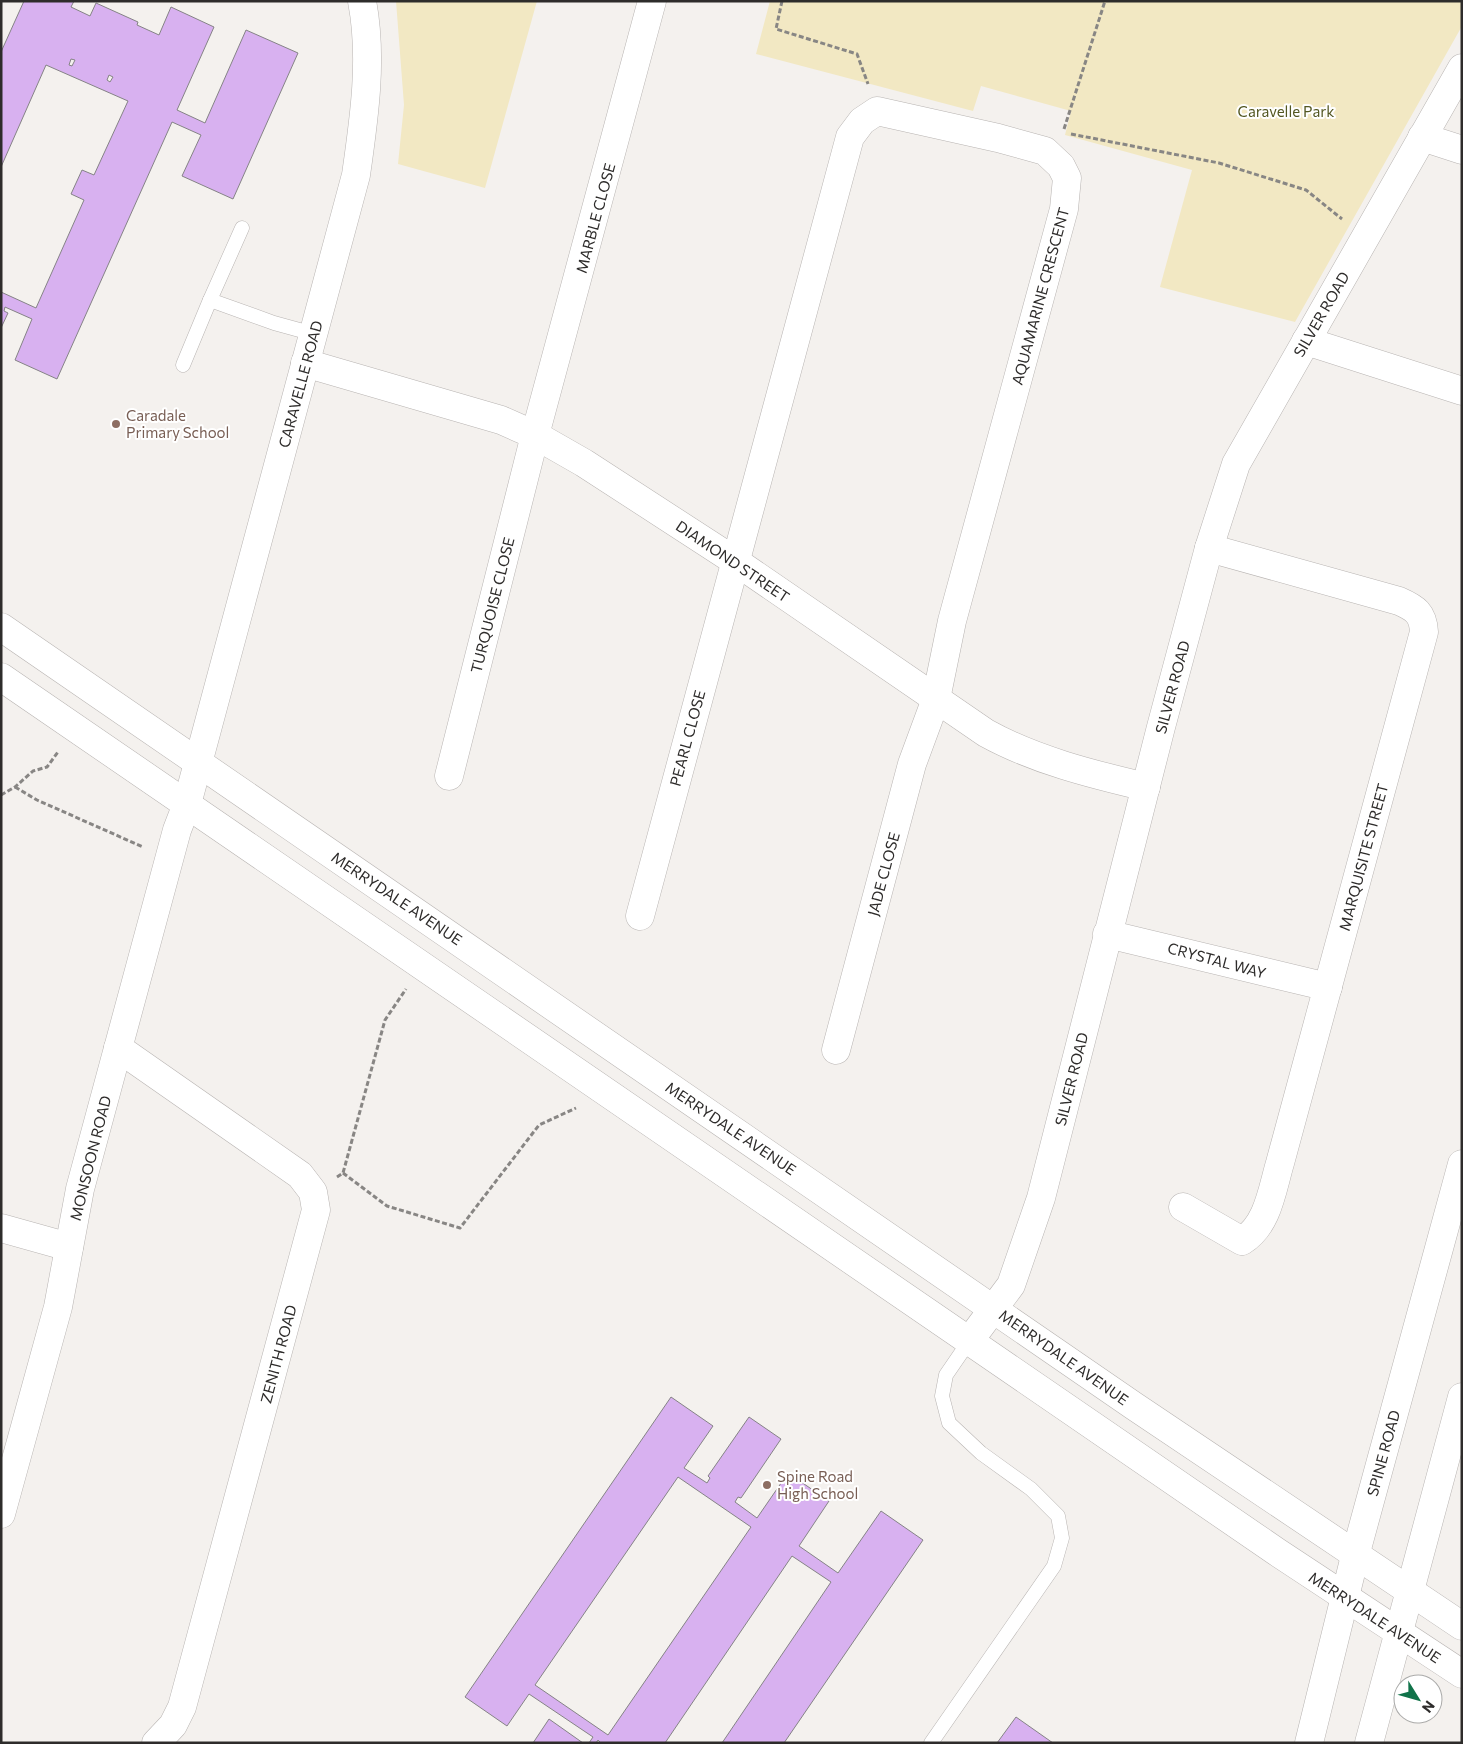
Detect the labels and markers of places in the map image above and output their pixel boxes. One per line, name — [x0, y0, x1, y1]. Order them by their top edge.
place label: Caradale Primary School — [126, 406, 229, 441]
marker: Caradale Primary School — [110, 418, 122, 430]
place label: Spine Road High School — [777, 1467, 858, 1502]
marker: Spine Road High School — [761, 1479, 773, 1491]

